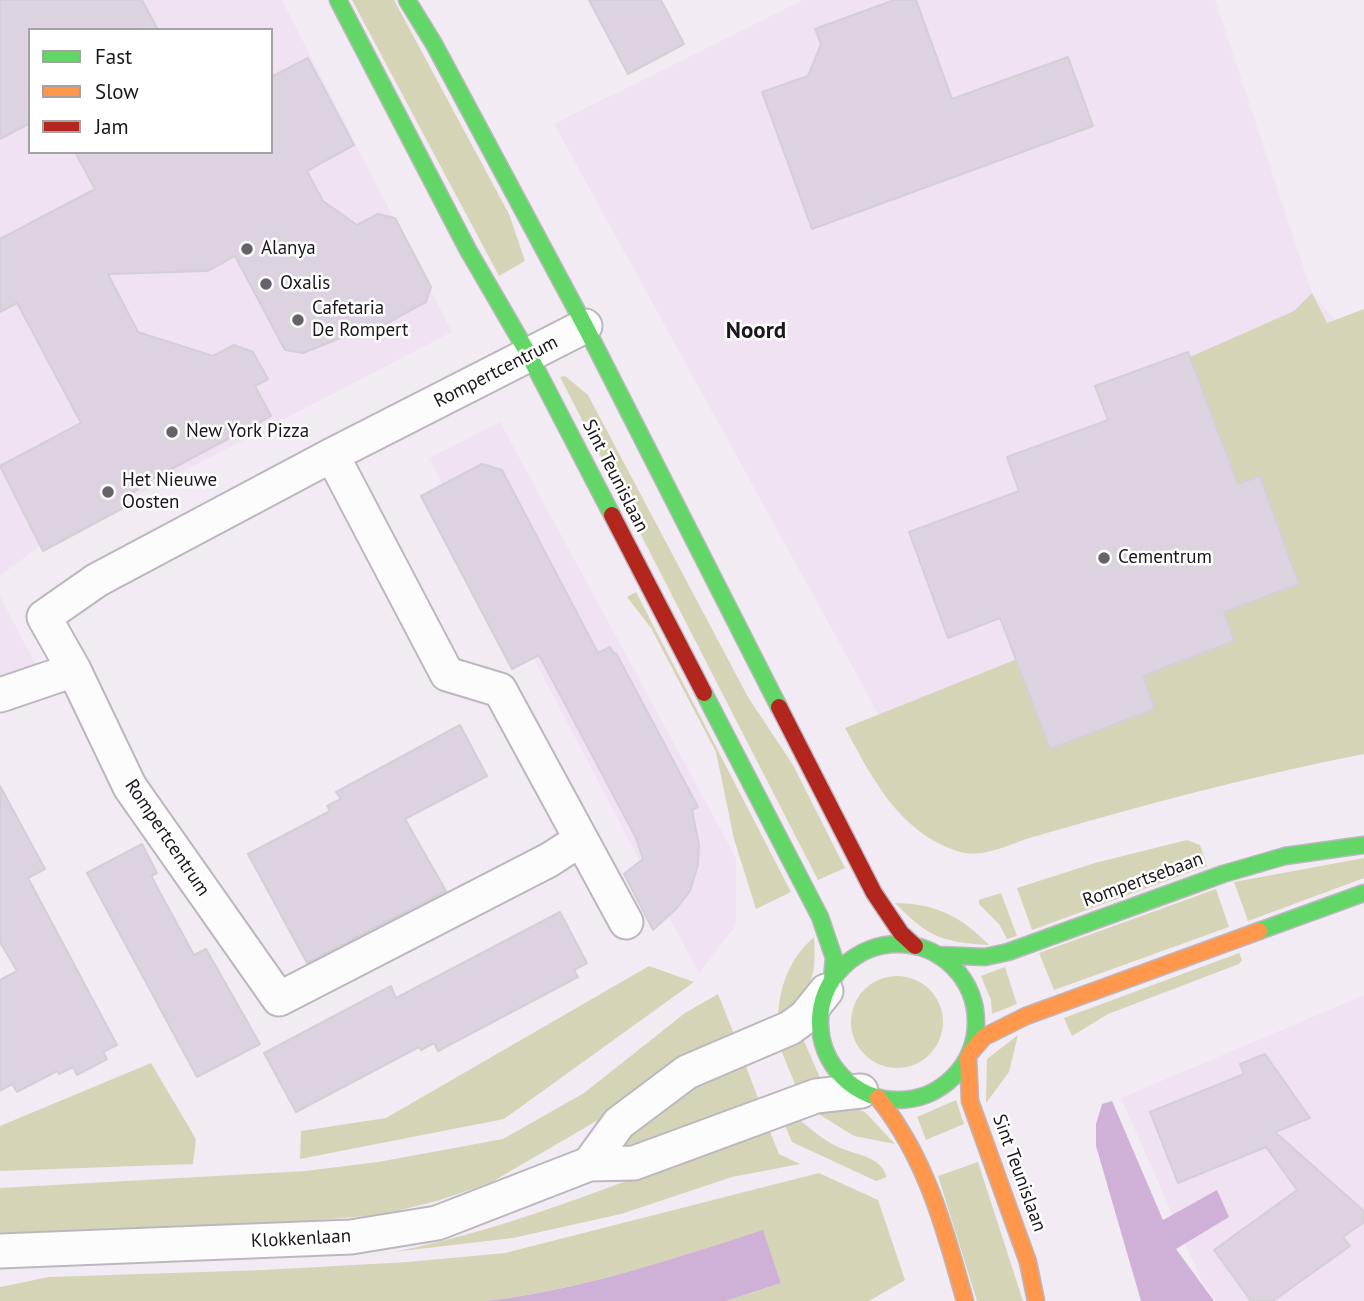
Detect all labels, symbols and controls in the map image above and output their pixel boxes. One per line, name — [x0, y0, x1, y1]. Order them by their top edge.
legend — [28, 28, 273, 154]
text: Fast — [95, 43, 132, 70]
text: Slow — [95, 78, 139, 105]
text: Jam — [95, 113, 129, 140]
place label: Alanya — [261, 238, 316, 260]
marker: Alanya — [239, 241, 255, 257]
place label: Oxalis — [280, 273, 330, 295]
marker: Oxalis — [258, 276, 274, 292]
place label: Cafetaria De Rompert — [312, 298, 409, 342]
marker: Cafetaria De Rompert — [290, 312, 306, 328]
district label: Noord — [726, 317, 786, 345]
street label: Rompertcentrum — [430, 331, 562, 413]
street label: Sint Teunislaan — [577, 416, 653, 536]
place label: New York Pizza — [186, 421, 309, 443]
marker: New York Pizza — [164, 424, 180, 440]
place label: Het Nieuwe Oosten — [122, 470, 217, 514]
marker: Het Nieuwe Oosten — [100, 484, 116, 500]
place label: Cementrum — [1118, 547, 1212, 569]
marker: Cementrum — [1096, 550, 1112, 566]
street label: Rompertcentrum — [120, 775, 214, 901]
street label: Rompertsebaan — [1080, 848, 1206, 912]
street label: Sint Teunislaan — [987, 1111, 1051, 1235]
street label: Klokkenlaan — [250, 1225, 352, 1253]

